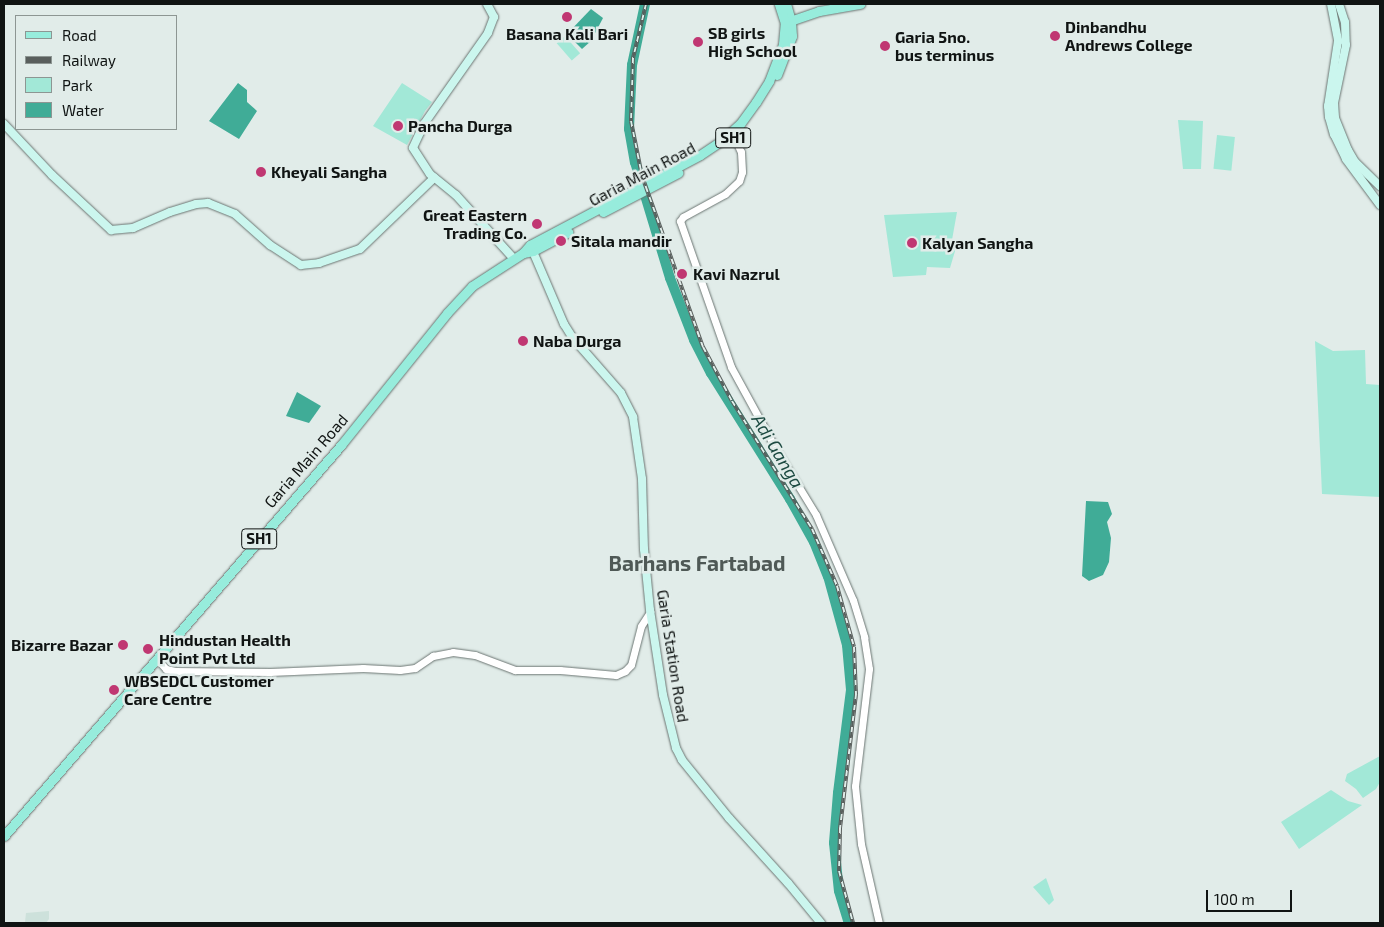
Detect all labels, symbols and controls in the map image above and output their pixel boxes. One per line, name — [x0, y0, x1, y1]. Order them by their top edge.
marker: Basana Kali Bari — [561, 11, 573, 23]
legend — [15, 15, 178, 130]
place label: Dinbandhu Andrews College — [1065, 17, 1192, 55]
place label: SB girls High School — [708, 23, 797, 61]
place label: Basana Kali Bari — [506, 24, 628, 44]
text: Road — [62, 26, 97, 44]
place label: Garia 5no. bus terminus — [895, 27, 994, 65]
marker: Dinbandhu Andrews College — [1049, 30, 1061, 42]
marker: SB girls High School — [692, 36, 704, 48]
marker: Garia 5no. bus terminus — [879, 40, 891, 52]
text: Railway — [62, 51, 116, 69]
text: Park — [62, 76, 93, 94]
text: Water — [62, 101, 104, 119]
place label: Pancha Durga — [408, 116, 512, 136]
marker: Pancha Durga — [392, 120, 404, 132]
road number: SH1 — [714, 126, 752, 150]
street label: Garia Main Road — [585, 138, 699, 210]
place label: Kheyali Sangha — [271, 162, 387, 182]
marker: Kheyali Sangha — [255, 166, 267, 178]
place label: Great Eastern Trading Co. — [423, 205, 527, 243]
marker: Great Eastern Trading Co. — [531, 218, 543, 230]
place label: Sitala mandir — [571, 231, 672, 251]
place label: Kalyan Sangha — [922, 233, 1033, 253]
marker: Sitala mandir — [555, 235, 567, 247]
marker: Kalyan Sangha — [906, 237, 918, 249]
place label: Kavi Nazrul — [693, 264, 780, 284]
marker: Kavi Nazrul — [675, 267, 689, 281]
place label: Naba Durga — [533, 331, 621, 351]
marker: Naba Durga — [517, 335, 529, 347]
street label: Garia Main Road — [260, 410, 352, 512]
water label: Adi Ganga — [747, 410, 809, 492]
road number: SH1 — [240, 526, 278, 552]
district label: Barhans Fartabad — [608, 550, 786, 576]
street label: Garia Station Road — [653, 588, 693, 724]
place label: Hindustan Health Point Pvt Ltd — [159, 630, 291, 668]
place label: Bizarre Bazar — [11, 635, 113, 655]
marker: Bizarre Bazar — [117, 639, 129, 651]
marker: Hindustan Health Point Pvt Ltd — [141, 642, 155, 656]
place label: WBSEDCL Customer Care Centre — [124, 671, 274, 709]
marker: WBSEDCL Customer Care Centre — [108, 684, 120, 696]
scale bar — [1209, 880, 1295, 912]
text: 100 m — [1214, 890, 1255, 908]

